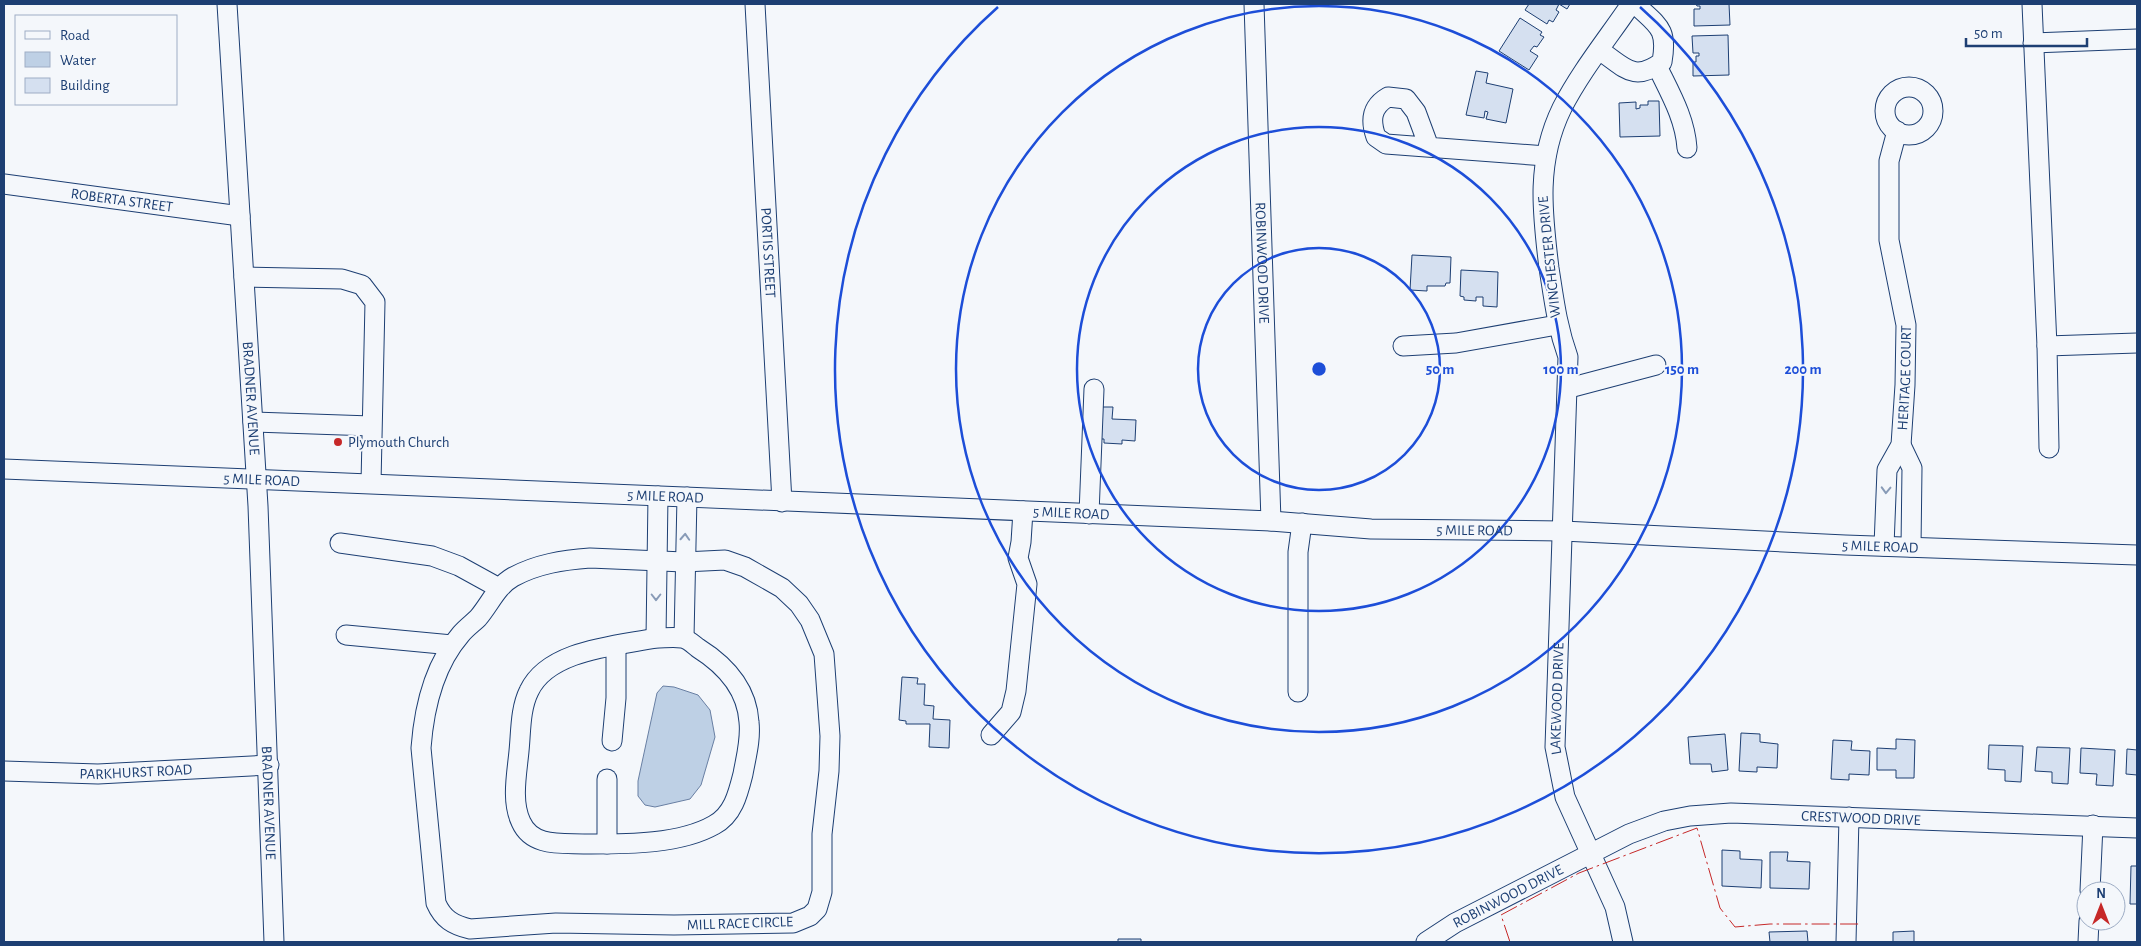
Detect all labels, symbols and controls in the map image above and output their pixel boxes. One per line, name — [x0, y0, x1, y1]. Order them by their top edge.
legend — [15, 15, 178, 105]
scale bar — [1966, 15, 2087, 47]
text: 50 m — [1974, 26, 2003, 41]
text: Road — [60, 28, 90, 43]
text: Water — [60, 53, 96, 68]
text: Building — [60, 78, 110, 93]
street label: ROBERTA STREET — [70, 186, 174, 215]
street label: WINCHESTER DRIVE — [1536, 195, 1563, 319]
street label: ROBINWOOD DRIVE — [1253, 202, 1272, 324]
street label: PORTIS STREET — [758, 207, 778, 299]
street label: HERITAGE COURT — [1895, 324, 1914, 431]
street label: BRADNER AVENUE — [240, 341, 262, 456]
centre of rings — [1310, 360, 1328, 378]
text: 50 m — [1426, 362, 1454, 377]
text: 100 m — [1543, 362, 1579, 377]
text: 150 m — [1665, 362, 1699, 377]
text: 200 m — [1784, 362, 1822, 377]
place label: Plymouth Church — [348, 435, 449, 450]
marker: Plymouth Church — [332, 436, 344, 448]
street label: 5 MILE ROAD — [223, 471, 301, 489]
one-way arrow — [1881, 486, 1892, 494]
street label: 5 MILE ROAD — [627, 488, 704, 506]
street label: 5 MILE ROAD — [1033, 504, 1110, 522]
street label: 5 MILE ROAD — [1436, 523, 1513, 538]
one-way arrow — [680, 533, 690, 540]
street label: 5 MILE ROAD — [1842, 538, 1919, 556]
one-way arrow — [650, 593, 661, 601]
street label: LAKEWOOD DRIVE — [1548, 642, 1566, 756]
street label: BRADNER AVENUE — [259, 746, 278, 860]
street label: PARKHURST ROAD — [79, 762, 193, 782]
street label: CRESTWOOD DRIVE — [1801, 809, 1921, 828]
street label: ROBINWOOD DRIVE — [1450, 862, 1566, 931]
north arrow — [2076, 881, 2126, 931]
text: N — [2096, 887, 2106, 901]
street label: MILL RACE CIRCLE — [687, 914, 793, 933]

